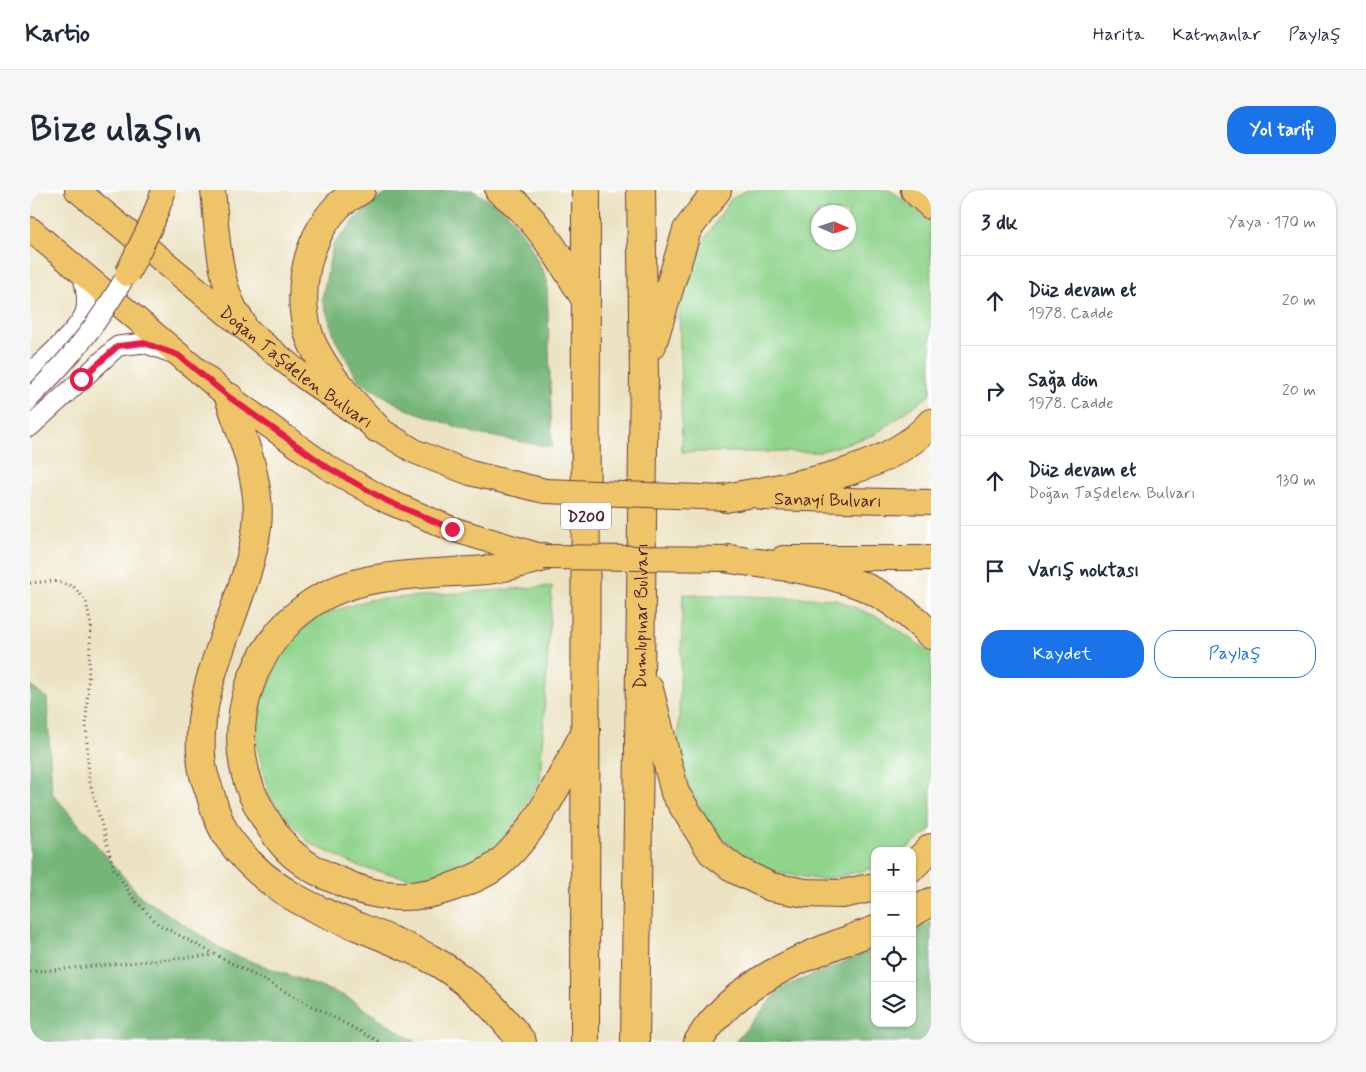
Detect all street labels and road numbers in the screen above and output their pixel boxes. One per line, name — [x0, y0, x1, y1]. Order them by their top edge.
street label: Doğan Taşdelen Bulvarı — [214, 301, 378, 435]
street label: Sanayi Bulvarı — [774, 487, 882, 514]
road number: D200 — [561, 502, 611, 530]
street label: Dumlupınar Bulvarı — [629, 543, 655, 689]

